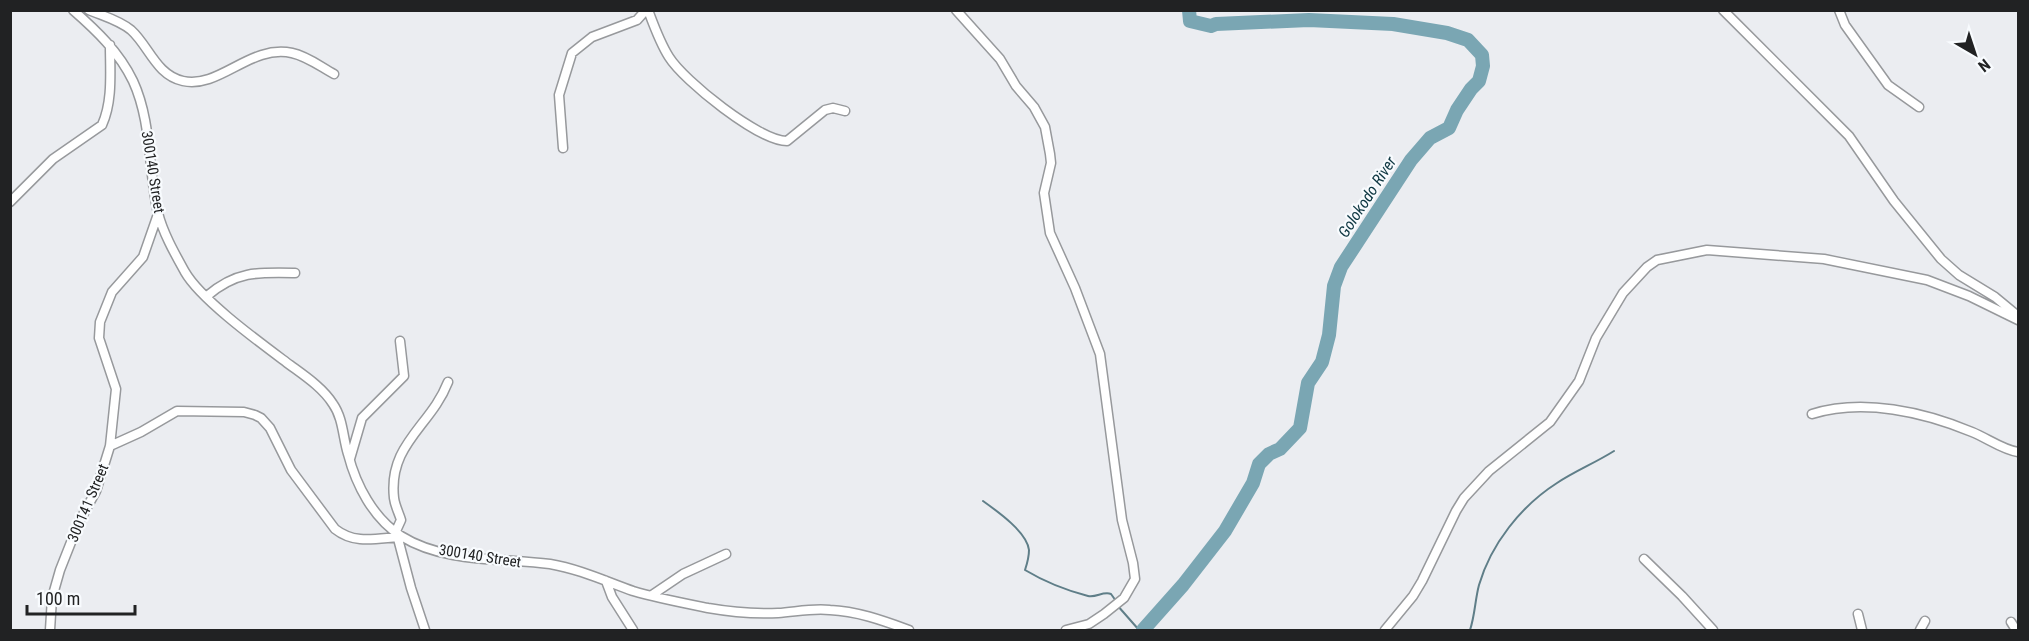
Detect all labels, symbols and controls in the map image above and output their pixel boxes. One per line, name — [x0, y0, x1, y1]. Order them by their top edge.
north arrow — [1945, 24, 2005, 84]
text: N — [1974, 55, 1994, 76]
street label: 300140 Street — [138, 130, 168, 214]
water label: Golokodo River — [1334, 152, 1401, 241]
street label: 300141 Street — [63, 461, 113, 545]
street label: 300140 Street — [438, 541, 522, 571]
scale bar — [27, 578, 135, 616]
text: 100 m — [36, 588, 80, 609]

